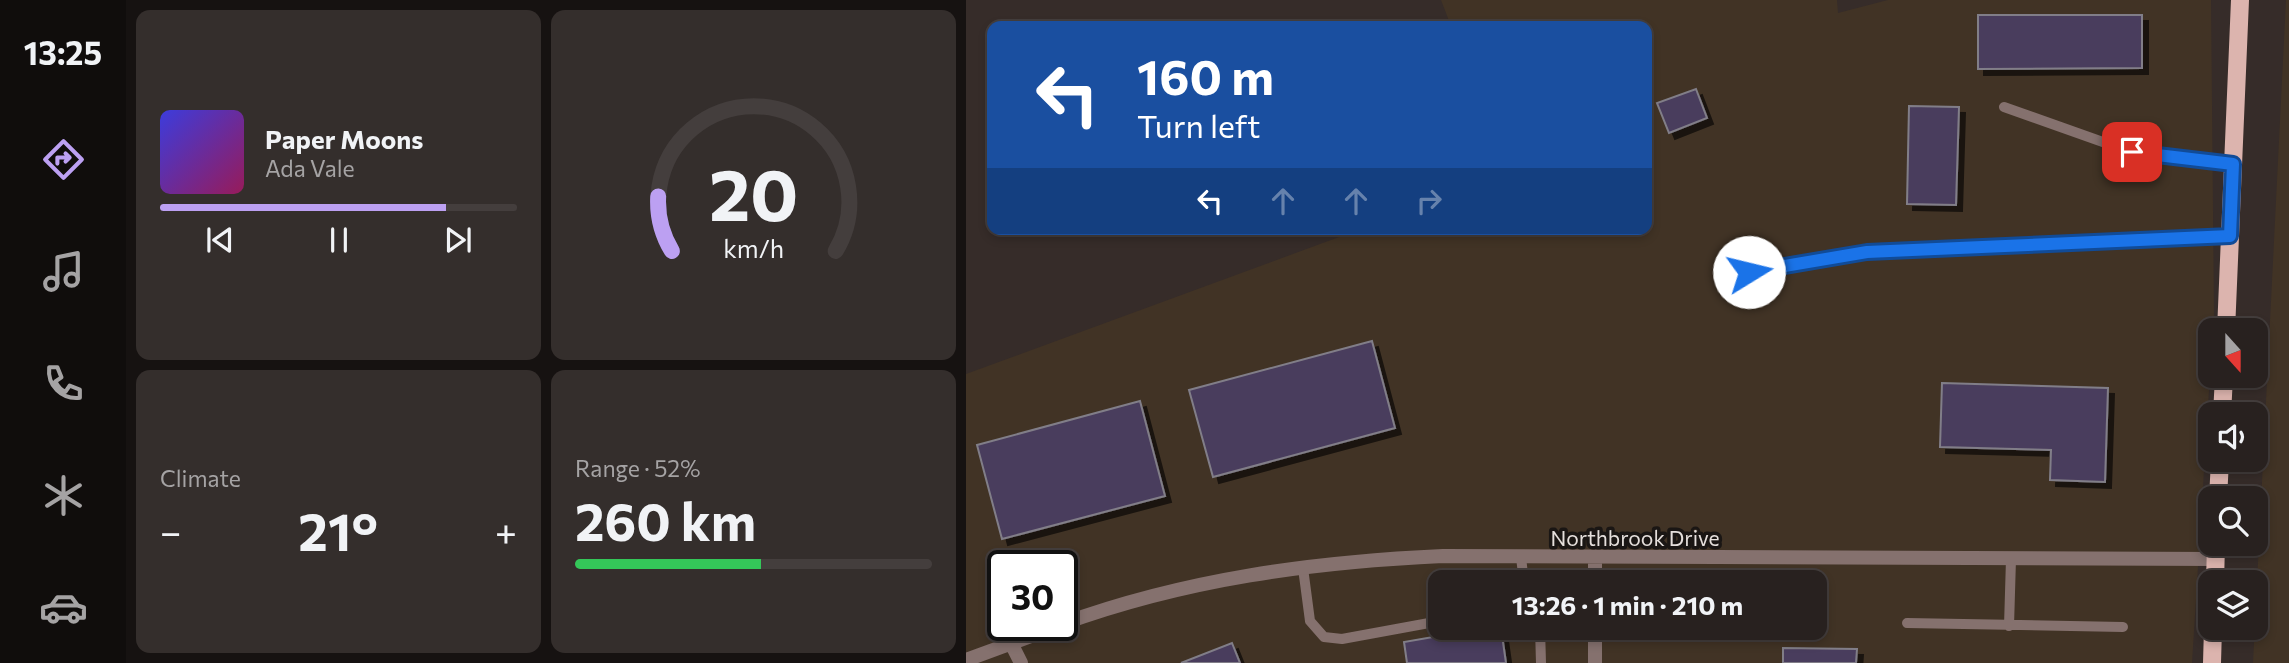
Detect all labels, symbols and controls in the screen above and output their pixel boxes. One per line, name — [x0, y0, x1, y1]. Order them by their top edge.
text: 13:25 — [24, 32, 102, 72]
text: 160 m — [1137, 45, 1274, 105]
icon: left — [1022, 49, 1113, 140]
text: Turn left — [1137, 105, 1261, 145]
pin — [2102, 122, 2162, 182]
text: Paper Moons — [265, 123, 423, 154]
icon: arrive — [2113, 133, 2151, 171]
icon: directions — [39, 135, 88, 184]
text: 20 — [709, 147, 798, 236]
text: Ada Vale — [265, 154, 355, 182]
icon: left — [1191, 182, 1229, 220]
icon: ahead — [1264, 182, 1302, 220]
icon: ahead — [1337, 182, 1375, 220]
icon: right — [1410, 182, 1448, 220]
icon: previous — [201, 221, 239, 259]
icon: pause — [320, 221, 358, 259]
icon: next — [439, 221, 477, 259]
text: km/h — [723, 233, 784, 263]
position arrow — [1712, 235, 1786, 309]
icon: music — [39, 247, 88, 296]
north arrow — [2198, 318, 2268, 388]
map controls — [2198, 318, 2268, 640]
icon: phone — [39, 359, 88, 408]
button: sound — [2198, 402, 2268, 472]
text: Range · 52% — [575, 454, 700, 482]
text: Climate — [160, 464, 241, 492]
icon: climate — [39, 471, 88, 520]
button: search — [2198, 486, 2268, 556]
text: 260 km — [575, 488, 756, 552]
text: 21° — [298, 498, 378, 562]
text: − — [160, 507, 182, 554]
text: + — [495, 507, 517, 554]
street label: Northbrook Drive — [1550, 525, 1720, 550]
speed limit sign: 30 — [987, 550, 1078, 641]
button: layers — [2198, 570, 2268, 640]
icon: car — [39, 583, 88, 632]
text: 13:26 · 1 min · 210 m — [1512, 589, 1743, 620]

